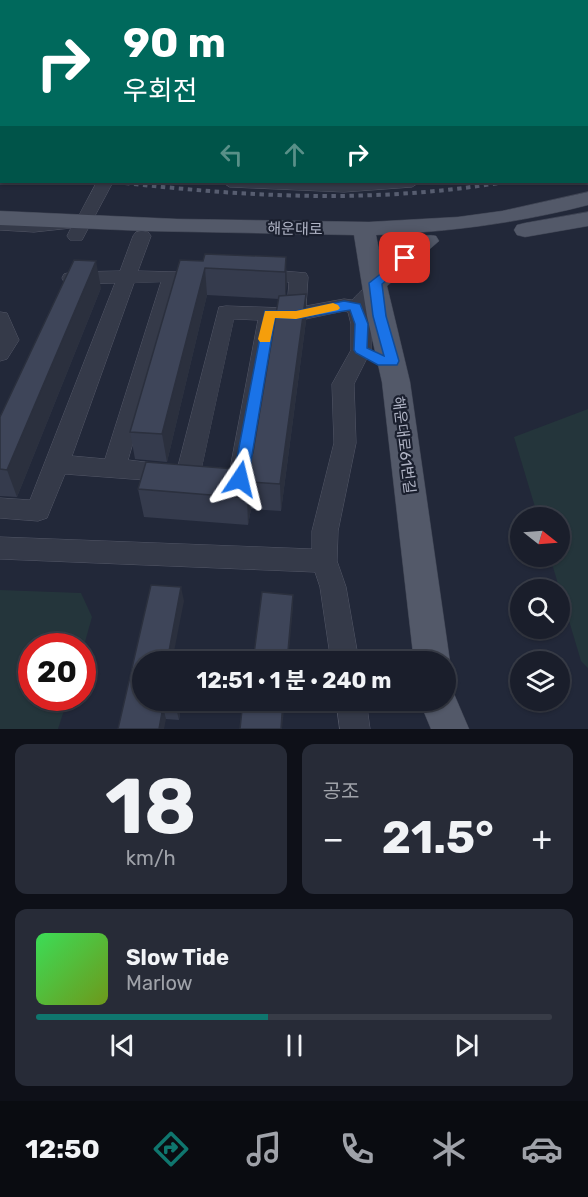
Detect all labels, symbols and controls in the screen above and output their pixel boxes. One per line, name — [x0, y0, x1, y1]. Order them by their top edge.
text: 90 m — [123, 18, 226, 68]
icon: right — [24, 24, 102, 102]
text: 우회전 — [123, 75, 198, 107]
icon: left — [215, 138, 248, 171]
icon: ahead — [278, 138, 311, 171]
icon: right — [341, 138, 374, 171]
street label: 해운대로 — [267, 220, 323, 238]
pin — [379, 232, 430, 283]
icon: arrive — [388, 241, 421, 274]
street label: 해운대로61번길 — [389, 395, 419, 495]
position arrow — [208, 447, 272, 511]
north arrow — [510, 507, 570, 567]
map controls — [510, 507, 570, 711]
button: search — [510, 579, 570, 639]
speed limit sign: 20 — [18, 633, 96, 711]
button: layers — [510, 651, 570, 711]
text: 12:51 · 1 분 · 240 m — [197, 667, 391, 694]
text: 18 — [105, 760, 197, 853]
text: 공조 — [323, 779, 359, 803]
text: 21.5° — [382, 811, 494, 864]
text: − — [323, 819, 344, 858]
text: + — [531, 819, 552, 858]
text: km/h — [126, 846, 176, 870]
text: Slow Tide — [126, 944, 229, 971]
text: Marlow — [126, 971, 193, 995]
icon: previous — [106, 1029, 139, 1062]
icon: pause — [278, 1029, 311, 1062]
icon: next — [450, 1029, 483, 1062]
icon: directions — [150, 1128, 192, 1170]
icon: music — [243, 1128, 285, 1170]
icon: phone — [336, 1128, 378, 1170]
icon: climate — [428, 1128, 470, 1170]
icon: car — [521, 1128, 563, 1170]
text: 12:50 — [25, 1133, 100, 1165]

